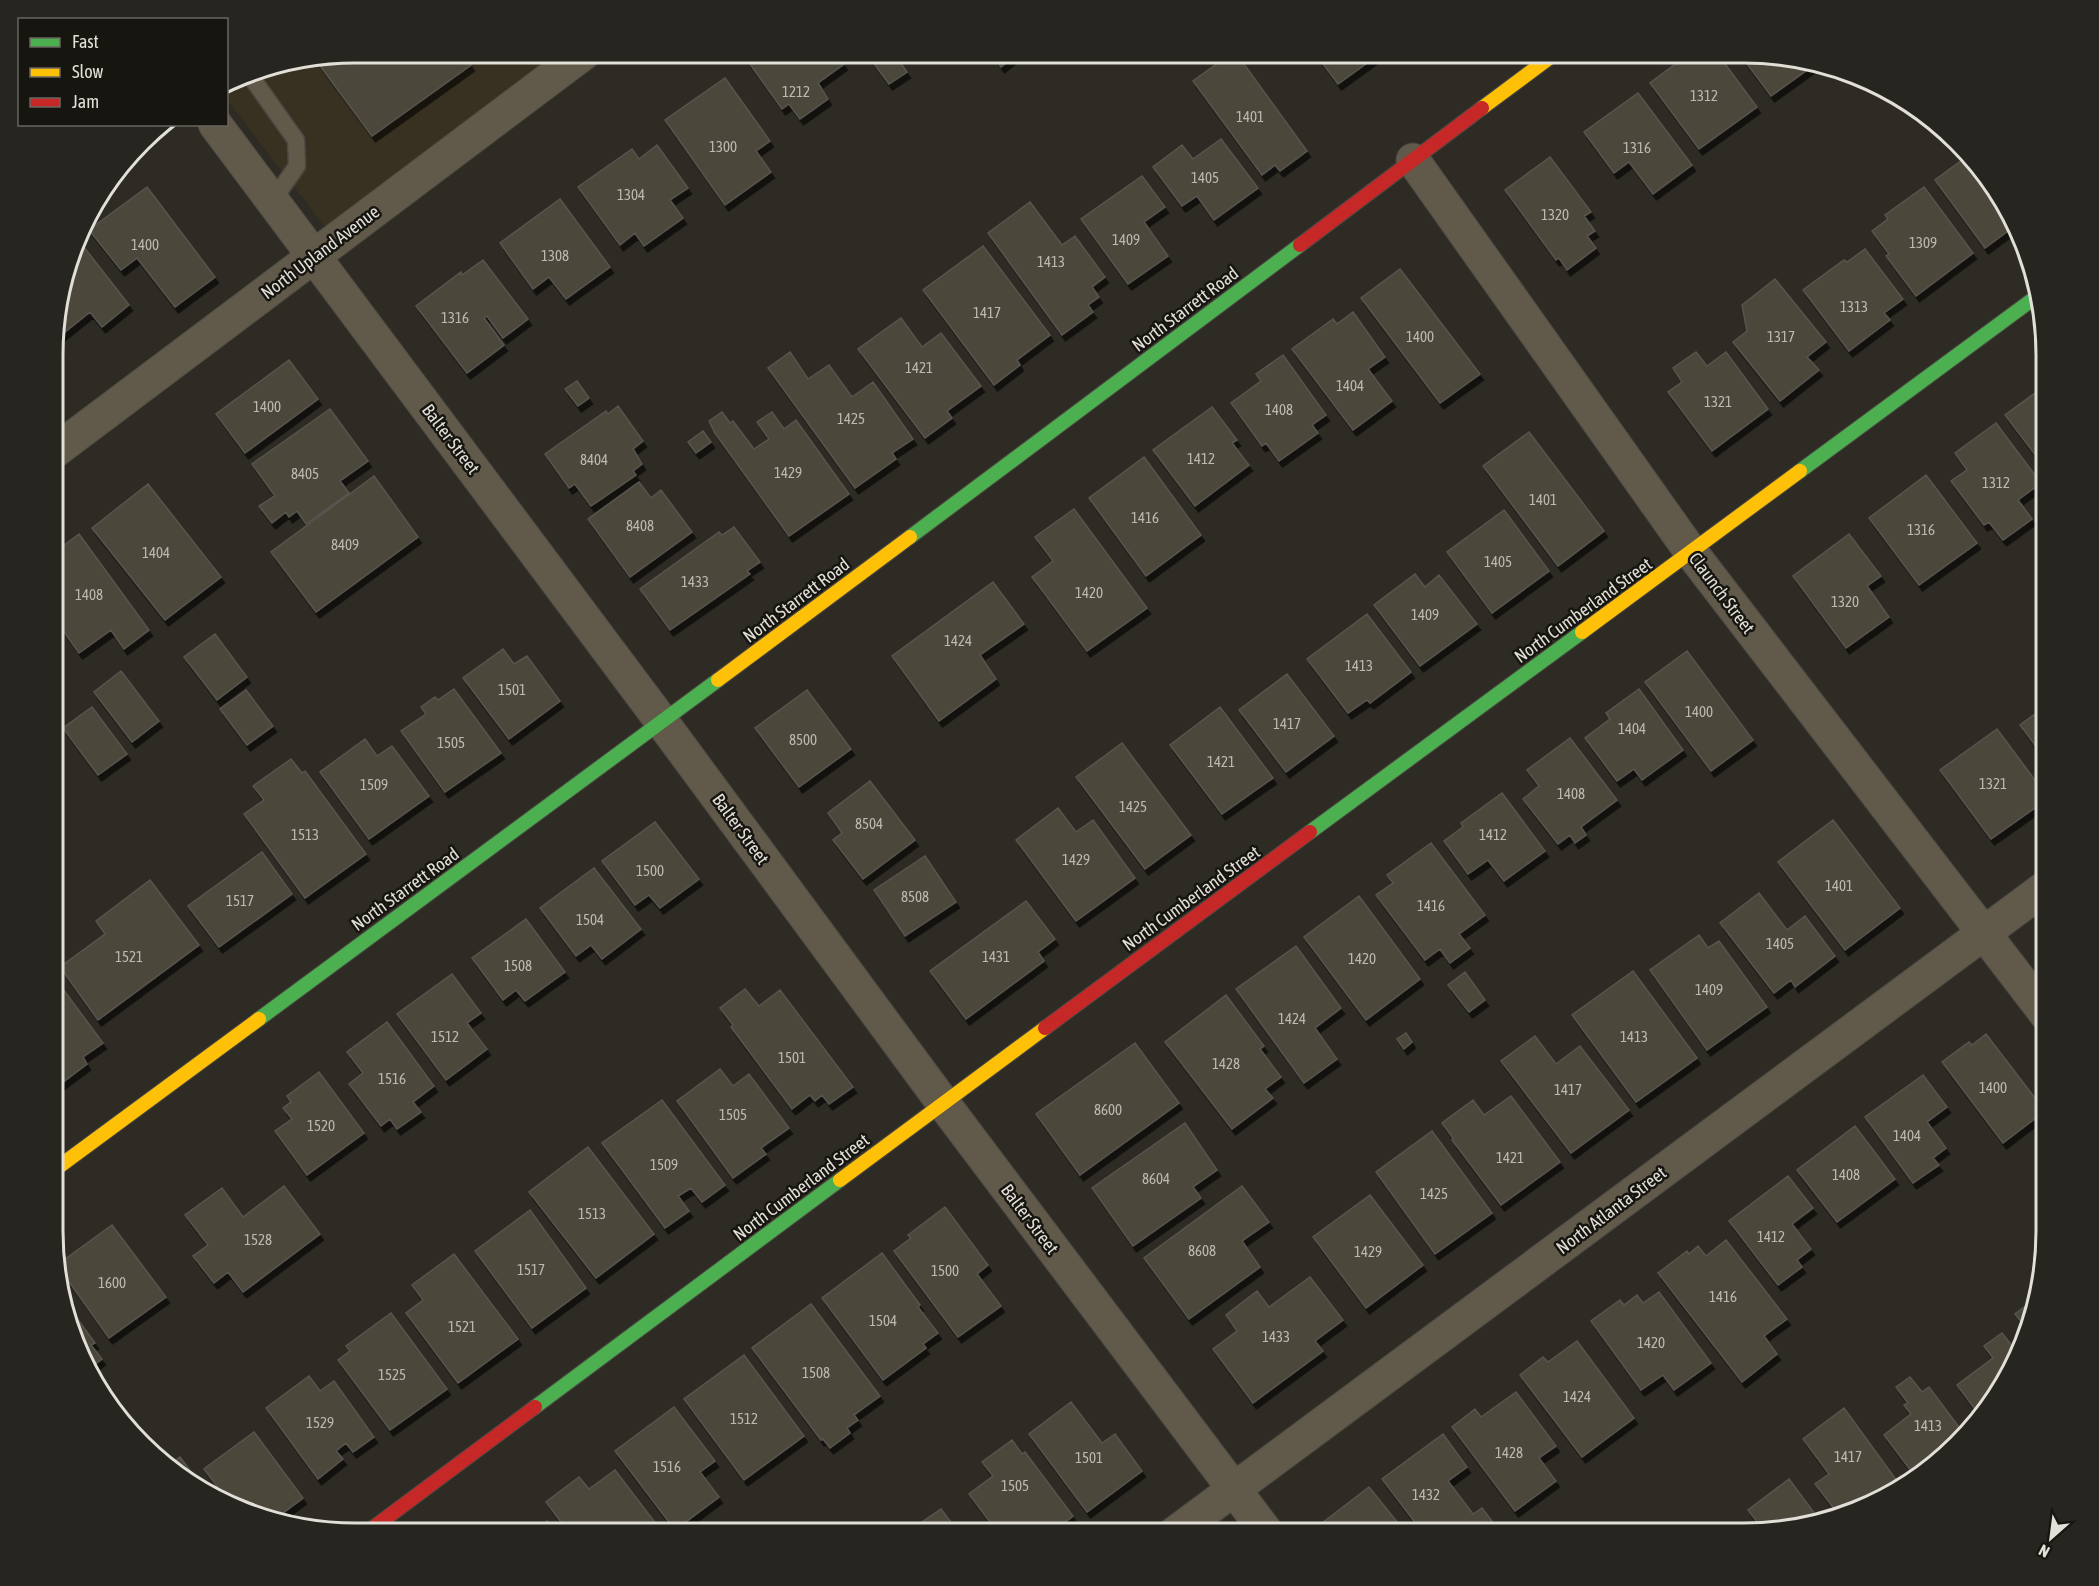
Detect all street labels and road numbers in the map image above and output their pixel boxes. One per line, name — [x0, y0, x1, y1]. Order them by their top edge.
street label: North Upland Avenue — [257, 201, 383, 303]
street label: North Starrett Road — [1128, 262, 1242, 356]
street label: Balter Street — [418, 400, 484, 478]
street label: Claunch Street — [1685, 548, 1759, 638]
street label: North Starrett Road — [739, 553, 853, 647]
street label: North Cumberland Street — [1510, 553, 1656, 667]
street label: Balter Street — [708, 790, 774, 868]
street label: North Cumberland Street — [1118, 841, 1264, 955]
street label: North Starrett Road — [347, 843, 463, 935]
street label: North Cumberland Street — [729, 1129, 873, 1245]
street label: North Atlanta Street — [1552, 1162, 1670, 1258]
street label: Balter Street — [997, 1180, 1063, 1258]

